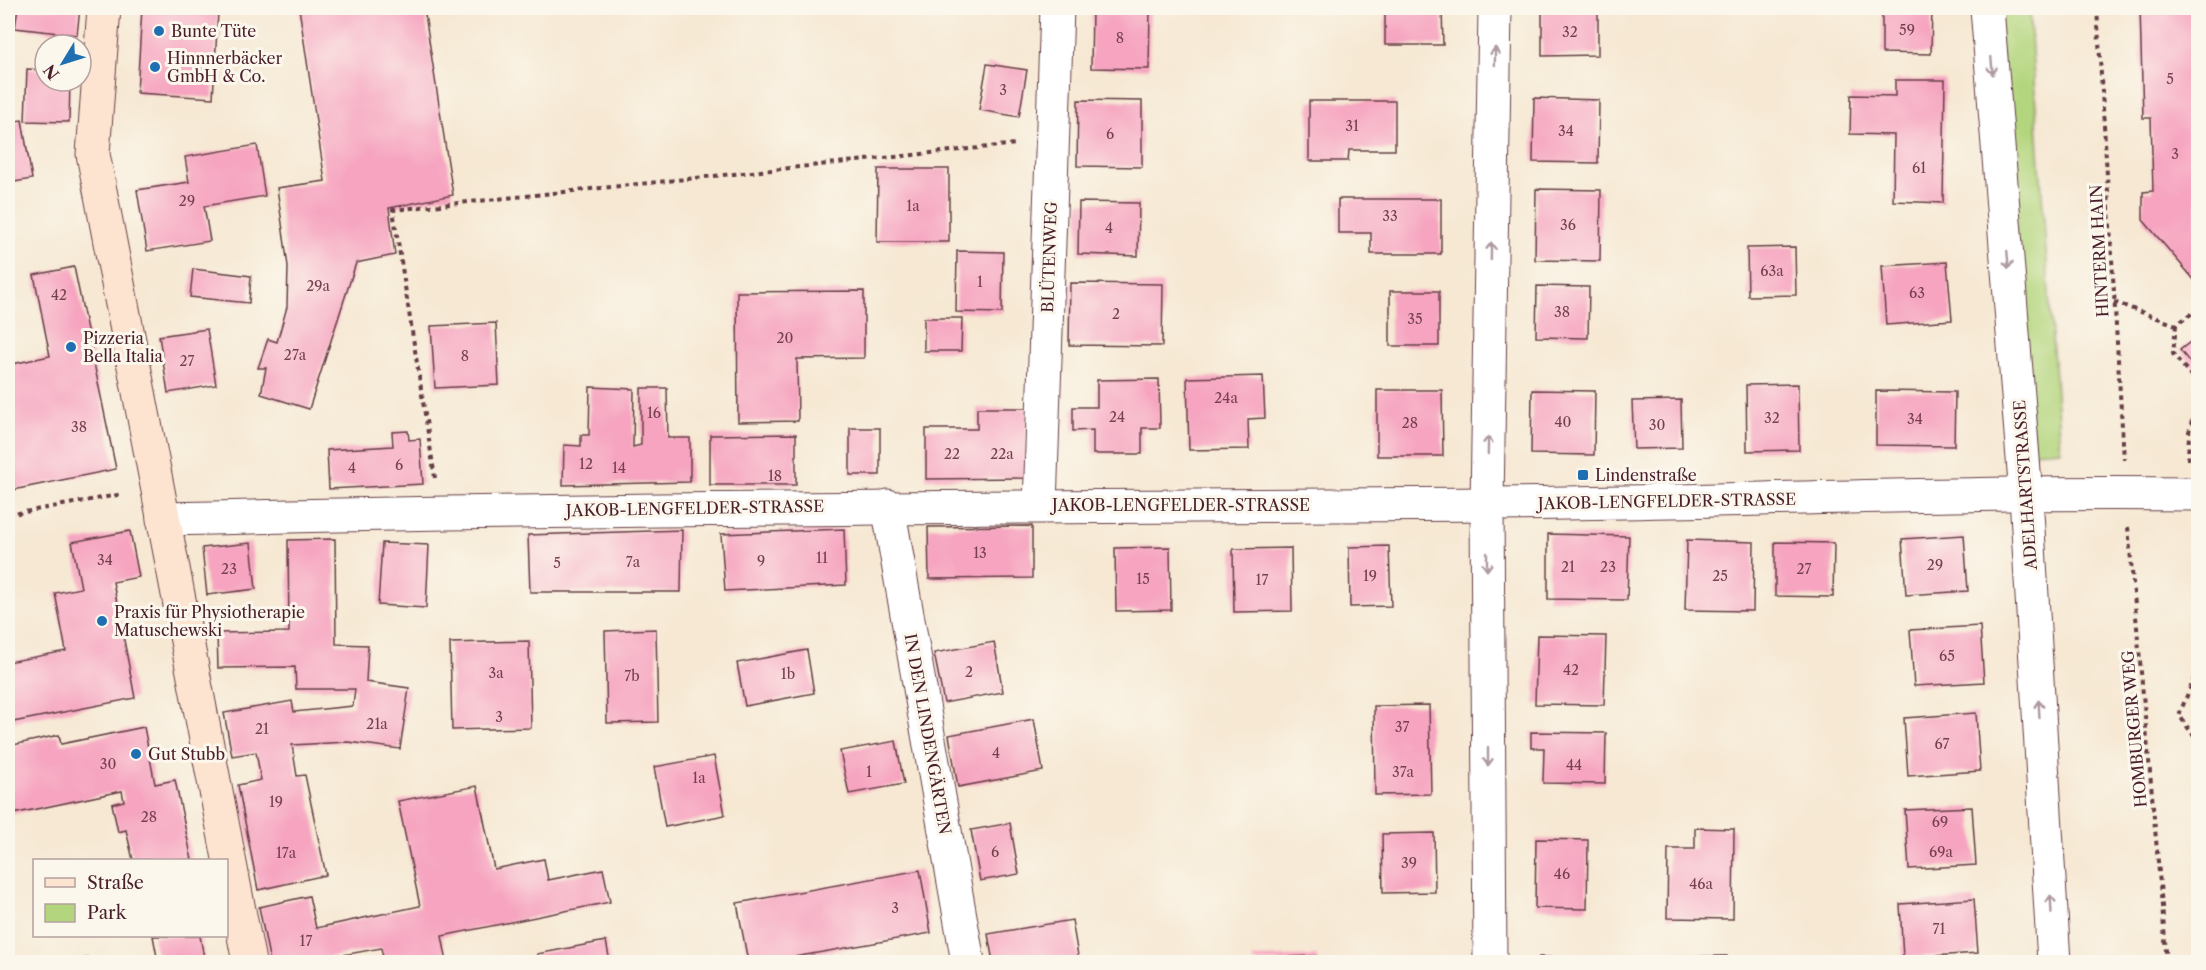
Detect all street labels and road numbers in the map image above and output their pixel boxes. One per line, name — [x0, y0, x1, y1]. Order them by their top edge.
street label: HINTERM HAIN — [2086, 184, 2112, 318]
street label: BLÜTENWEG — [1037, 201, 1061, 313]
street label: ADELHARTSTRASSE — [2009, 399, 2041, 572]
street label: JAKOB-LENGFELDER-STRASSE — [1535, 489, 1796, 513]
street label: JAKOB-LENGFELDER-STRASSE — [1049, 495, 1310, 515]
street label: JAKOB-LENGFELDER-STRASSE — [563, 496, 824, 520]
street label: IN DEN LINDENGÄRTEN — [900, 632, 956, 836]
street label: HOMBURGER WEG — [2117, 649, 2151, 808]

